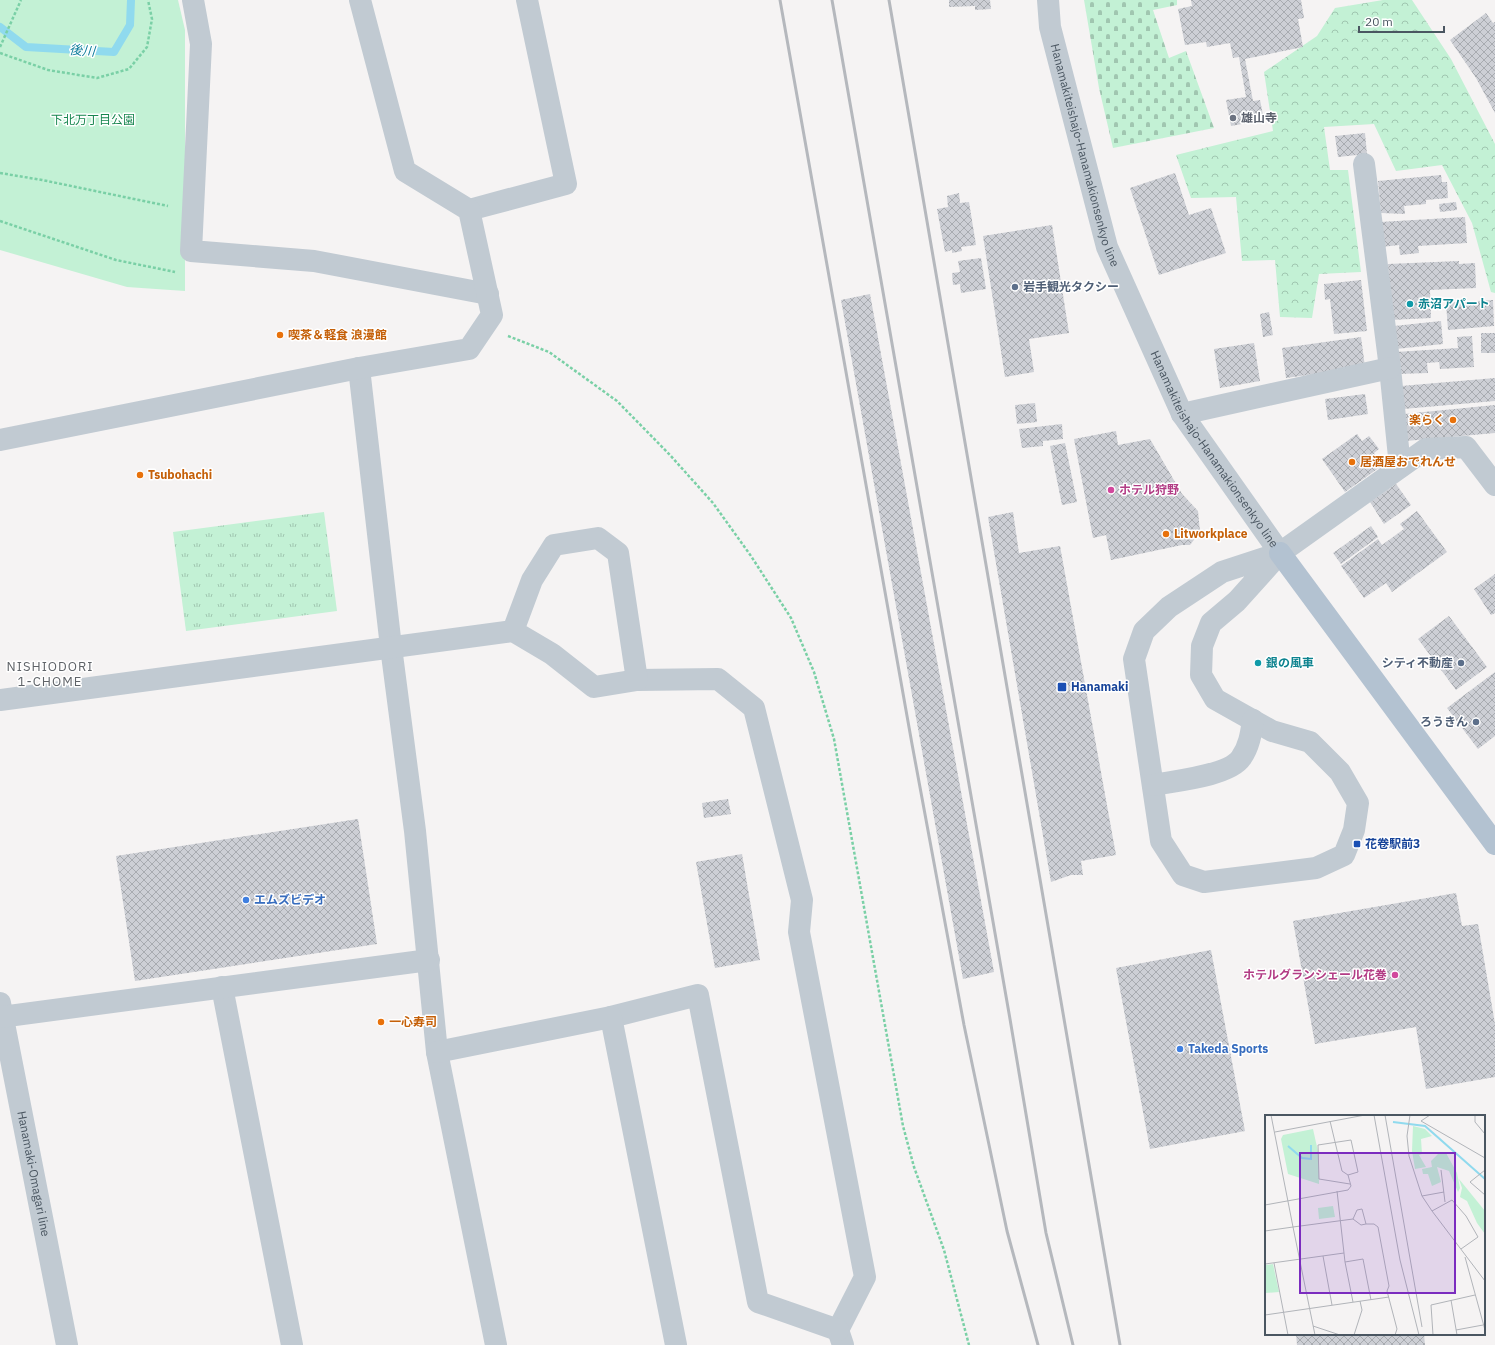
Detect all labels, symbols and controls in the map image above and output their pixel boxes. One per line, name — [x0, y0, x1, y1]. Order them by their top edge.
scale bar — [1359, 8, 1444, 34]
text: 20 m — [1365, 14, 1393, 29]
water label: 後川 — [68, 41, 98, 60]
street label: Hanamakiteishajo-Hanamakionsenkyo line — [1048, 42, 1123, 269]
place label: 雄山寺 — [1241, 110, 1277, 125]
park label: 下北万丁目公園 — [51, 112, 135, 127]
marker: 雄山寺 — [1228, 113, 1238, 123]
place label: 岩手観光タクシー — [1023, 279, 1119, 294]
marker: 岩手観光タクシー — [1010, 282, 1020, 292]
place label: 赤沼アパート — [1418, 296, 1490, 311]
marker: 赤沼アパート — [1405, 299, 1415, 309]
place label: 喫茶＆軽食 浪漫館 — [288, 327, 387, 342]
marker: 喫茶＆軽食 浪漫館 — [275, 330, 285, 340]
street label: Hanamakiteishajo-Hanamakionsenkyo line — [1147, 348, 1282, 551]
place label: 楽らく — [1409, 412, 1445, 427]
marker: 楽らく — [1448, 415, 1458, 425]
place label: 居酒屋おでれんせ — [1360, 454, 1456, 469]
marker: 居酒屋おでれんせ — [1347, 457, 1357, 467]
place label: Tsubohachi — [148, 467, 212, 482]
marker: Tsubohachi — [135, 470, 145, 480]
place label: ホテル狩野 — [1119, 482, 1179, 497]
marker: ホテル狩野 — [1106, 485, 1116, 495]
place label: Litworkplace — [1174, 526, 1248, 541]
marker: Litworkplace — [1161, 529, 1171, 539]
place label: 銀の風車 — [1265, 655, 1314, 670]
place label: シティ不動産 — [1382, 655, 1453, 670]
district label: NISHIODORI 1-CHOME — [7, 658, 94, 690]
marker: 銀の風車 — [1253, 658, 1263, 668]
marker: シティ不動産 — [1456, 658, 1466, 668]
place label: Hanamaki — [1071, 679, 1128, 694]
marker: Hanamaki — [1056, 681, 1068, 693]
place label: ろうきん — [1420, 714, 1468, 729]
marker: ろうきん — [1471, 717, 1481, 727]
place label: 花卷駅前3 — [1365, 836, 1420, 851]
marker: 花卷駅前3 — [1352, 839, 1362, 849]
place label: エムズビデオ — [254, 892, 326, 907]
marker: エムズビデオ — [241, 895, 251, 905]
place label: ホテルグランシェール花巻 — [1243, 967, 1387, 982]
marker: ホテルグランシェール花巻 — [1390, 970, 1400, 980]
place label: 一心寿司 — [389, 1014, 437, 1029]
marker: 一心寿司 — [376, 1017, 386, 1027]
place label: Takeda Sports — [1188, 1041, 1268, 1056]
marker: Takeda Sports — [1175, 1044, 1185, 1054]
street label: Hanamaki-Omagari line — [14, 1110, 54, 1238]
inset map — [1265, 1115, 1485, 1335]

